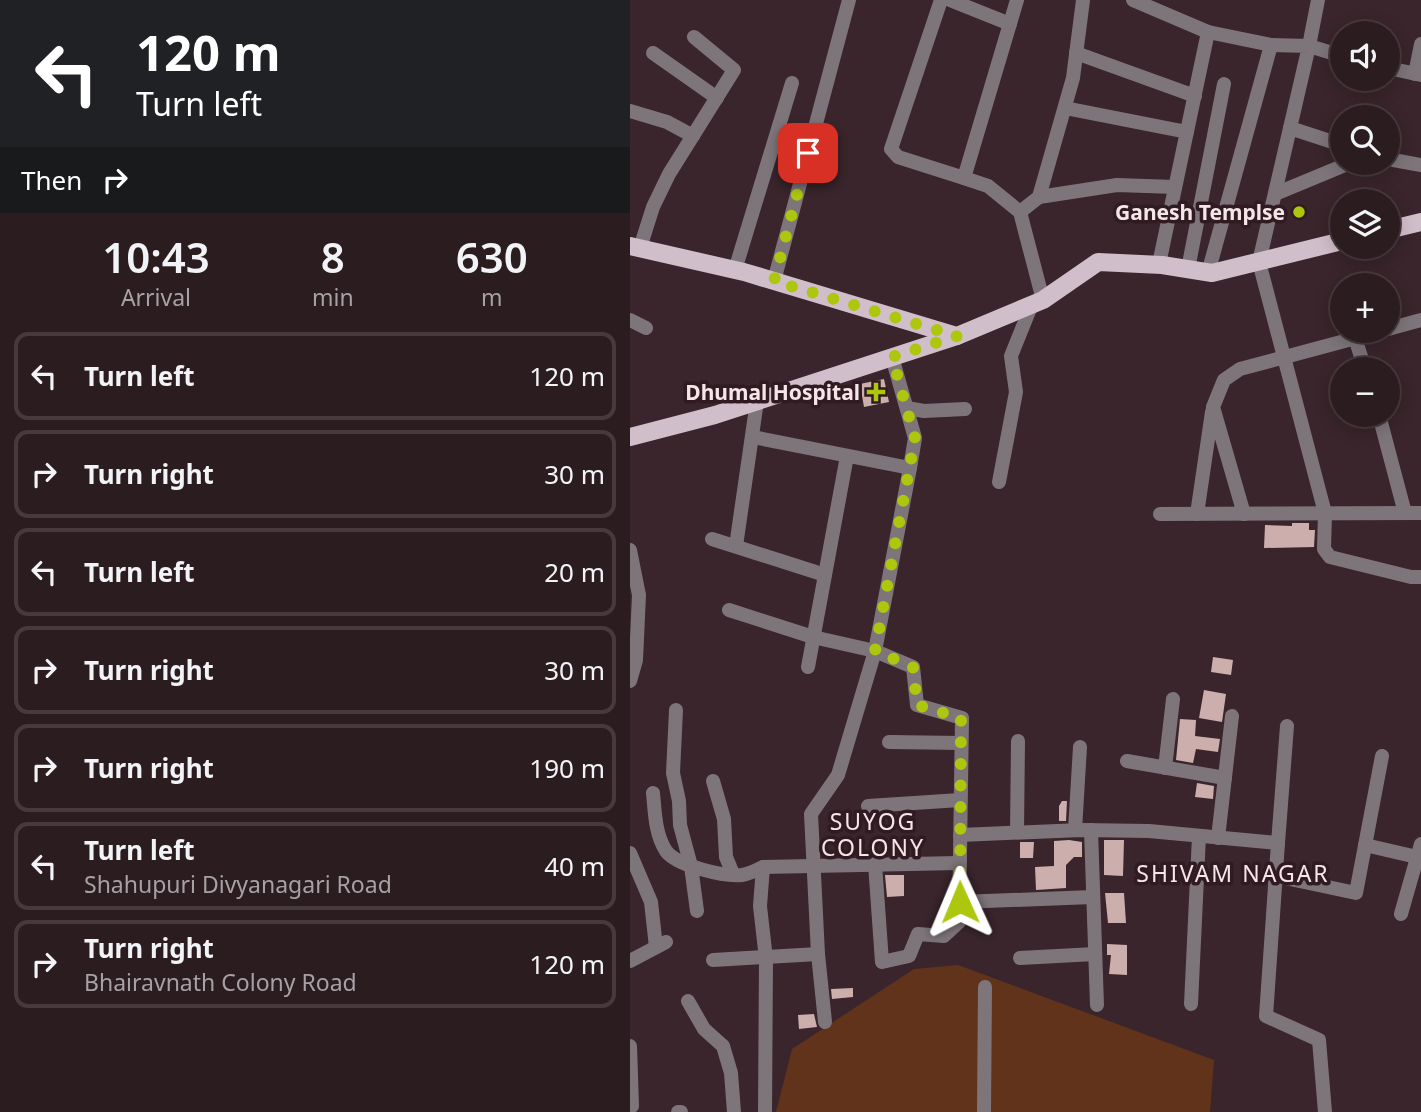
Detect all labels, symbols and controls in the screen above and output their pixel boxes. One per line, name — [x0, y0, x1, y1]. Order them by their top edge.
text: 120 m — [136, 19, 281, 85]
map controls — [1330, 21, 1400, 427]
button: sound — [1330, 21, 1400, 91]
icon: left — [21, 28, 112, 119]
text: Turn left — [136, 82, 262, 125]
button: search — [1330, 105, 1400, 175]
pin — [778, 123, 838, 183]
icon: arrive — [789, 134, 827, 172]
icon: right — [96, 161, 134, 199]
text: Then — [21, 162, 82, 198]
button: layers — [1330, 189, 1400, 259]
place label: Ganesh Templse — [1115, 198, 1285, 226]
marker: Ganesh Templse — [1291, 204, 1307, 220]
text: 10:43 — [102, 228, 210, 285]
text: 8 — [321, 228, 345, 285]
text: 630 — [456, 228, 528, 285]
button: + — [1330, 273, 1400, 343]
text: Arrival — [121, 281, 191, 313]
text: min — [312, 281, 354, 313]
text: m — [481, 281, 503, 313]
icon: left — [25, 357, 63, 395]
button: − — [1330, 357, 1400, 427]
text: Turn left — [84, 358, 195, 394]
text: 120 m — [529, 358, 605, 394]
place label: Dhumal Hospital — [685, 378, 860, 406]
marker: Dhumal Hospital — [866, 382, 886, 402]
icon: right — [25, 455, 63, 493]
text: Turn right — [84, 456, 214, 492]
text: 30 m — [544, 456, 605, 492]
icon: left — [25, 553, 63, 591]
text: Turn left — [84, 554, 195, 590]
text: 20 m — [544, 554, 605, 590]
icon: right — [25, 651, 63, 689]
text: Turn right — [84, 652, 214, 688]
text: 30 m — [544, 652, 605, 688]
icon: right — [25, 749, 63, 787]
text: Turn right — [84, 750, 214, 786]
text: 190 m — [529, 750, 605, 786]
district label: SUYOG COLONY — [821, 805, 925, 863]
text: Turn left — [84, 832, 195, 868]
icon: left — [25, 847, 63, 885]
text: 40 m — [544, 848, 605, 884]
district label: SHIVAM NAGAR — [1136, 857, 1330, 889]
position arrow — [923, 865, 997, 939]
text: Shahupuri Divyanagari Road — [84, 868, 392, 900]
text: Turn right — [84, 930, 214, 966]
icon: right — [25, 945, 63, 983]
text: 120 m — [529, 946, 605, 982]
text: Bhairavnath Colony Road — [84, 966, 357, 998]

